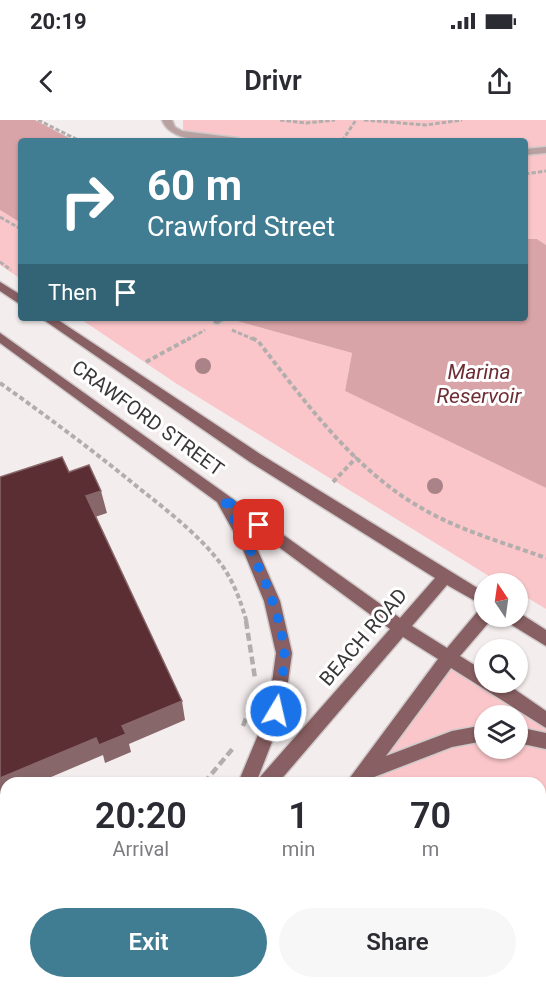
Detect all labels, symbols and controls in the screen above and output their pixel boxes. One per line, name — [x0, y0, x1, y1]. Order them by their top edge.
text: 20:19 — [30, 9, 87, 34]
icon: back — [30, 65, 63, 98]
text: Drivr — [244, 65, 302, 97]
icon: share — [483, 65, 516, 98]
text: 60 m — [147, 161, 242, 210]
icon: right — [48, 162, 126, 240]
text: Crawford Street — [147, 211, 335, 243]
icon: arrive — [109, 276, 142, 309]
text: Then — [48, 280, 97, 305]
street label: CRAWFORD STREET — [67, 355, 229, 481]
water label: Marina Reservoir — [437, 360, 523, 408]
pin — [233, 499, 284, 550]
icon: arrive — [242, 508, 275, 541]
north arrow — [474, 573, 528, 627]
map controls — [474, 573, 528, 759]
street label: BEACH ROAD — [314, 583, 412, 691]
button: search — [474, 639, 528, 693]
position arrow — [244, 679, 308, 743]
button: layers — [474, 705, 528, 759]
text: 20:20 — [95, 795, 187, 837]
text: 1 — [288, 795, 309, 837]
text: 70 — [410, 795, 451, 837]
text: Arrival — [112, 837, 169, 861]
text: min — [282, 837, 315, 861]
text: m — [422, 837, 439, 861]
button: Exit — [30, 908, 267, 977]
button: Share — [279, 908, 516, 977]

